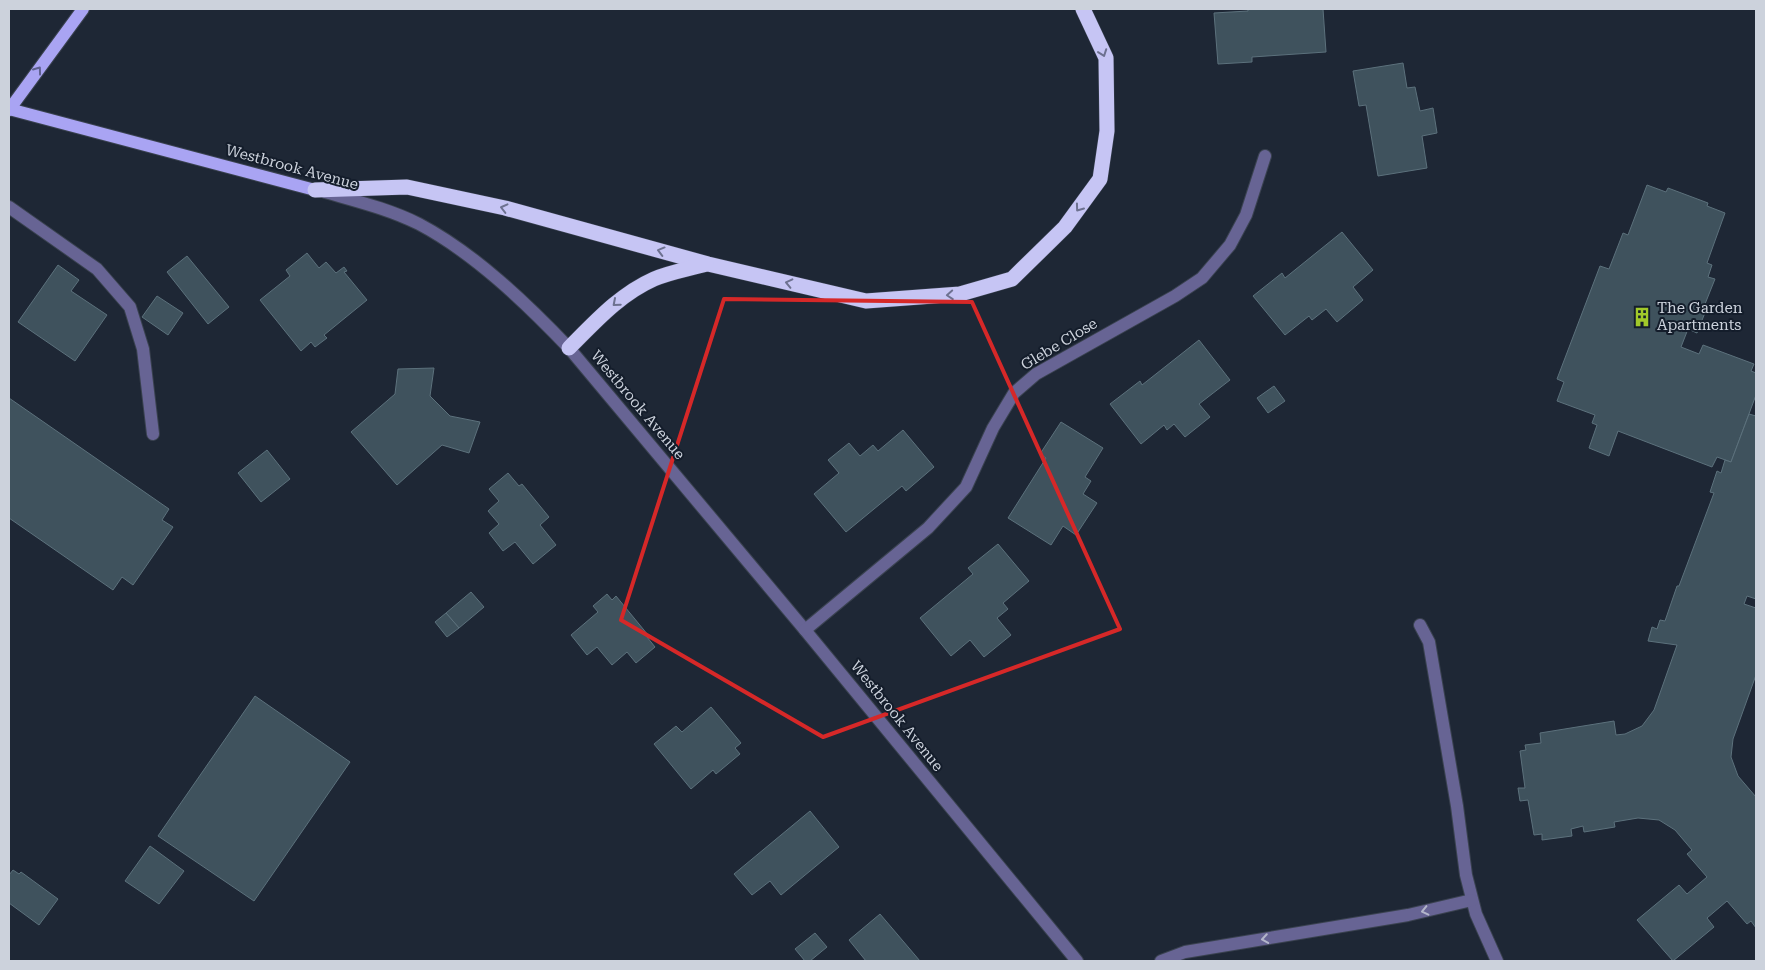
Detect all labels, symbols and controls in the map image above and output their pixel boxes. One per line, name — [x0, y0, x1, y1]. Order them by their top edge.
one-way arrow — [1097, 48, 1107, 57]
one-way arrow — [32, 66, 41, 76]
street label: Westbrook Avenue — [224, 141, 360, 193]
one-way arrow — [1076, 202, 1085, 212]
one-way arrow — [500, 203, 509, 214]
one-way arrow — [656, 246, 665, 257]
one-way arrow — [785, 278, 794, 289]
one-way arrow — [945, 289, 953, 300]
one-way arrow — [613, 298, 622, 307]
place label: The Garden Apartments — [1657, 299, 1743, 334]
building icon: The Garden Apartments — [1631, 306, 1653, 328]
street label: Glebe Close — [1018, 314, 1100, 374]
street label: Westbrook Avenue — [587, 347, 689, 463]
street label: Westbrook Avenue — [847, 657, 947, 775]
one-way arrow — [1420, 905, 1429, 916]
one-way arrow — [1260, 933, 1269, 943]

